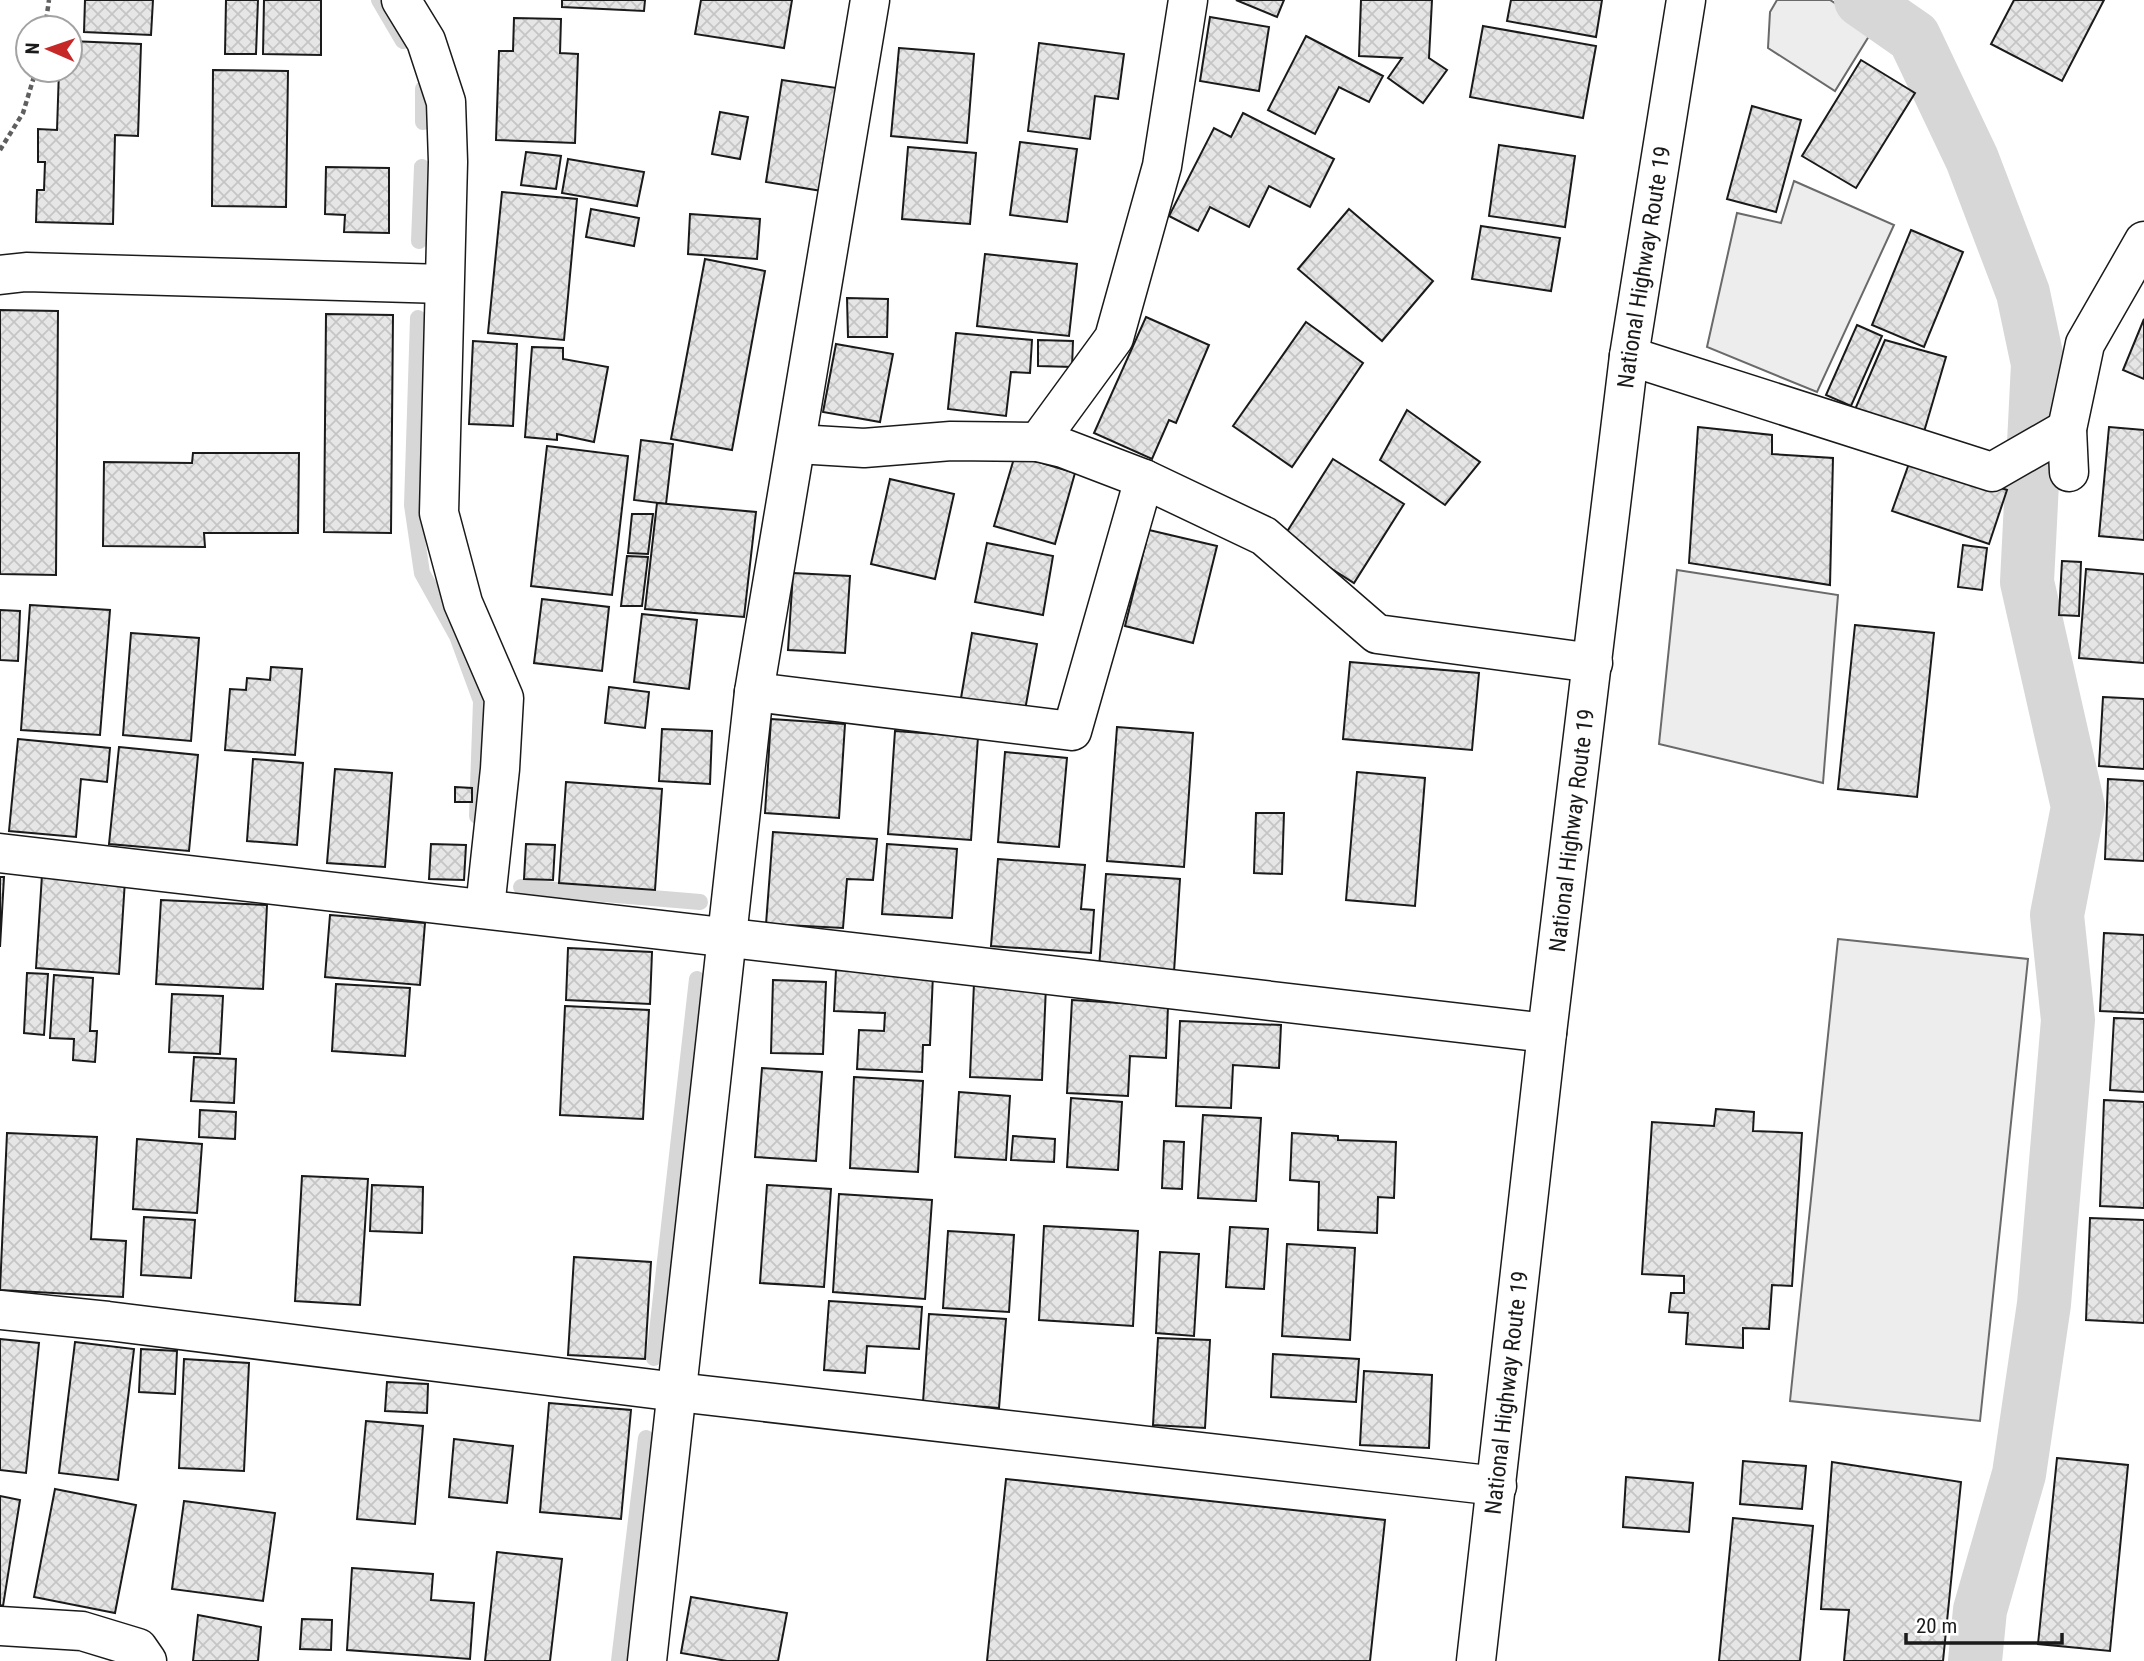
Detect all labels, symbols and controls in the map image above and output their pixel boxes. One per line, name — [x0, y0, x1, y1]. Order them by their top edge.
north arrow — [14, 14, 84, 84]
text: N — [21, 42, 44, 55]
street label: National Highway Route 19 — [1612, 144, 1676, 390]
street label: National Highway Route 19 — [1544, 707, 1600, 954]
street label: National Highway Route 19 — [1480, 1270, 1534, 1516]
scale bar — [1906, 1602, 2062, 1646]
text: 20 m — [1916, 1614, 1957, 1638]

